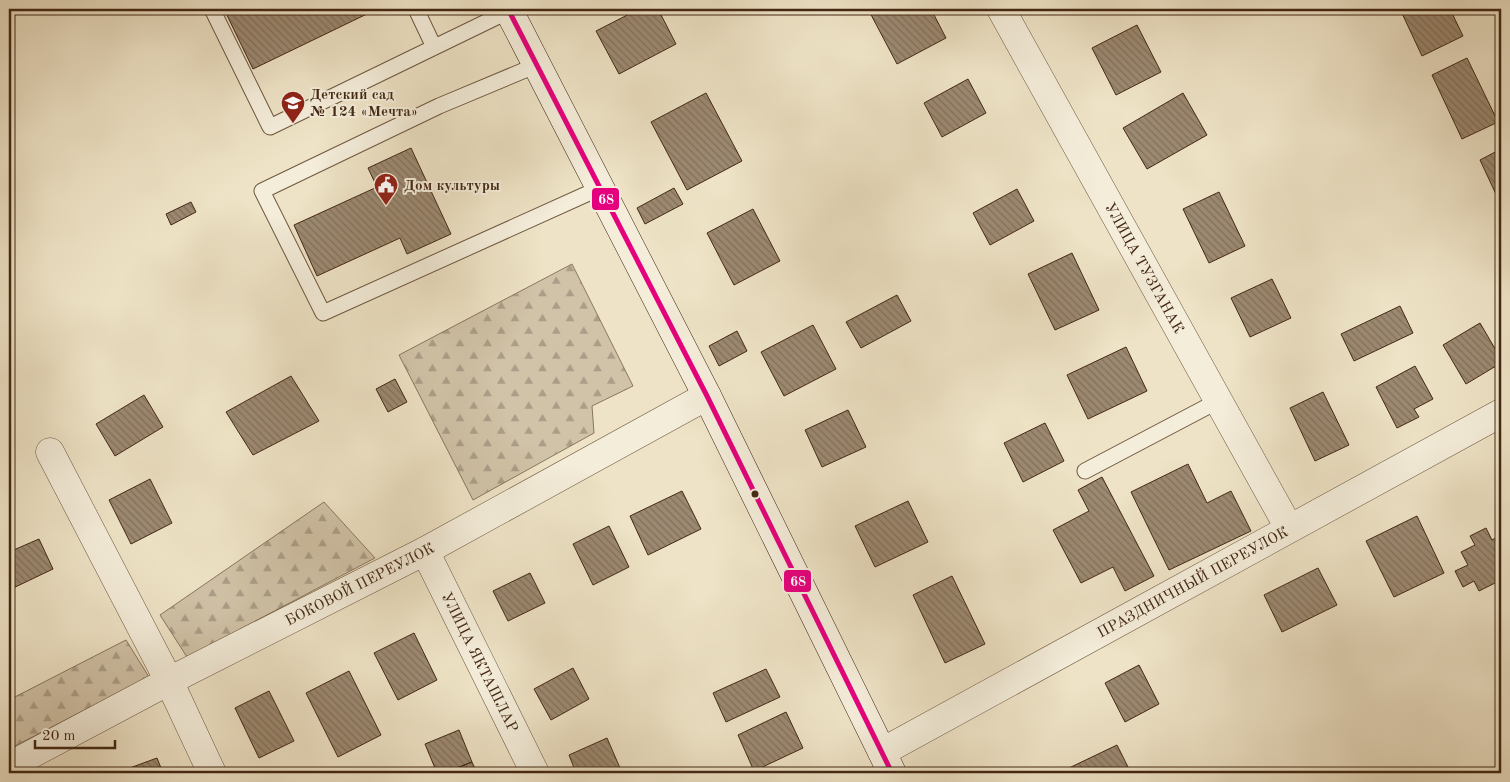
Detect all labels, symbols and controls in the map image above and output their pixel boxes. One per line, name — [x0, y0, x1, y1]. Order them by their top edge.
place label: Детский сад № 124 «Мечта» — [310, 88, 418, 120]
school or university icon: Детский сад № 124 «Мечта» — [280, 90, 306, 124]
public building icon: Дом культуры — [373, 172, 399, 206]
place label: Дом культуры — [404, 179, 500, 194]
line badge: 68 — [591, 187, 620, 211]
text: 68 — [598, 193, 614, 207]
street label: УЛИЦА ТУЗГАНАК — [1101, 201, 1186, 337]
unlabelled marker — [750, 489, 760, 499]
street label: ПРАЗДНИЧНЫЙ ПЕРЕУЛОК — [1095, 525, 1291, 642]
street label: БОКОВОЙ ПЕРЕУЛОК — [283, 541, 438, 630]
line badge: 68 — [783, 569, 812, 593]
text: 68 — [790, 575, 806, 589]
street label: УЛИЦА ЯКТАШЛАР — [438, 590, 520, 735]
scale bar — [35, 717, 115, 749]
text: 20 m — [42, 729, 76, 744]

